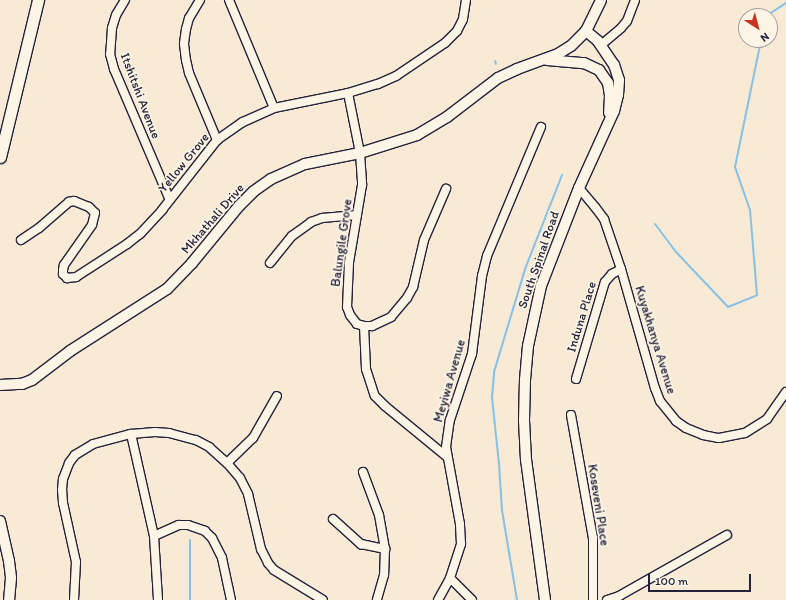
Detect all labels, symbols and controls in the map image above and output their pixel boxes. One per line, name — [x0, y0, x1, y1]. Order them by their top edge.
north arrow — [738, 8, 778, 48]
text: N — [758, 30, 772, 45]
street label: Itshitshi Avenue — [117, 51, 163, 141]
street label: Yellow Grove — [155, 130, 213, 196]
street label: Mkhathali Drive — [178, 181, 248, 257]
street label: Balungile Grove — [328, 198, 356, 288]
street label: South Spinal Road — [515, 210, 563, 310]
street label: Induna Place — [564, 280, 600, 354]
street label: Kuyakhanya Avenue — [631, 284, 679, 396]
street label: Meyiwa Avenue — [431, 338, 469, 424]
street label: Koseveni Place — [584, 463, 612, 547]
scale bar — [650, 566, 753, 592]
text: 100 m — [655, 574, 688, 588]

